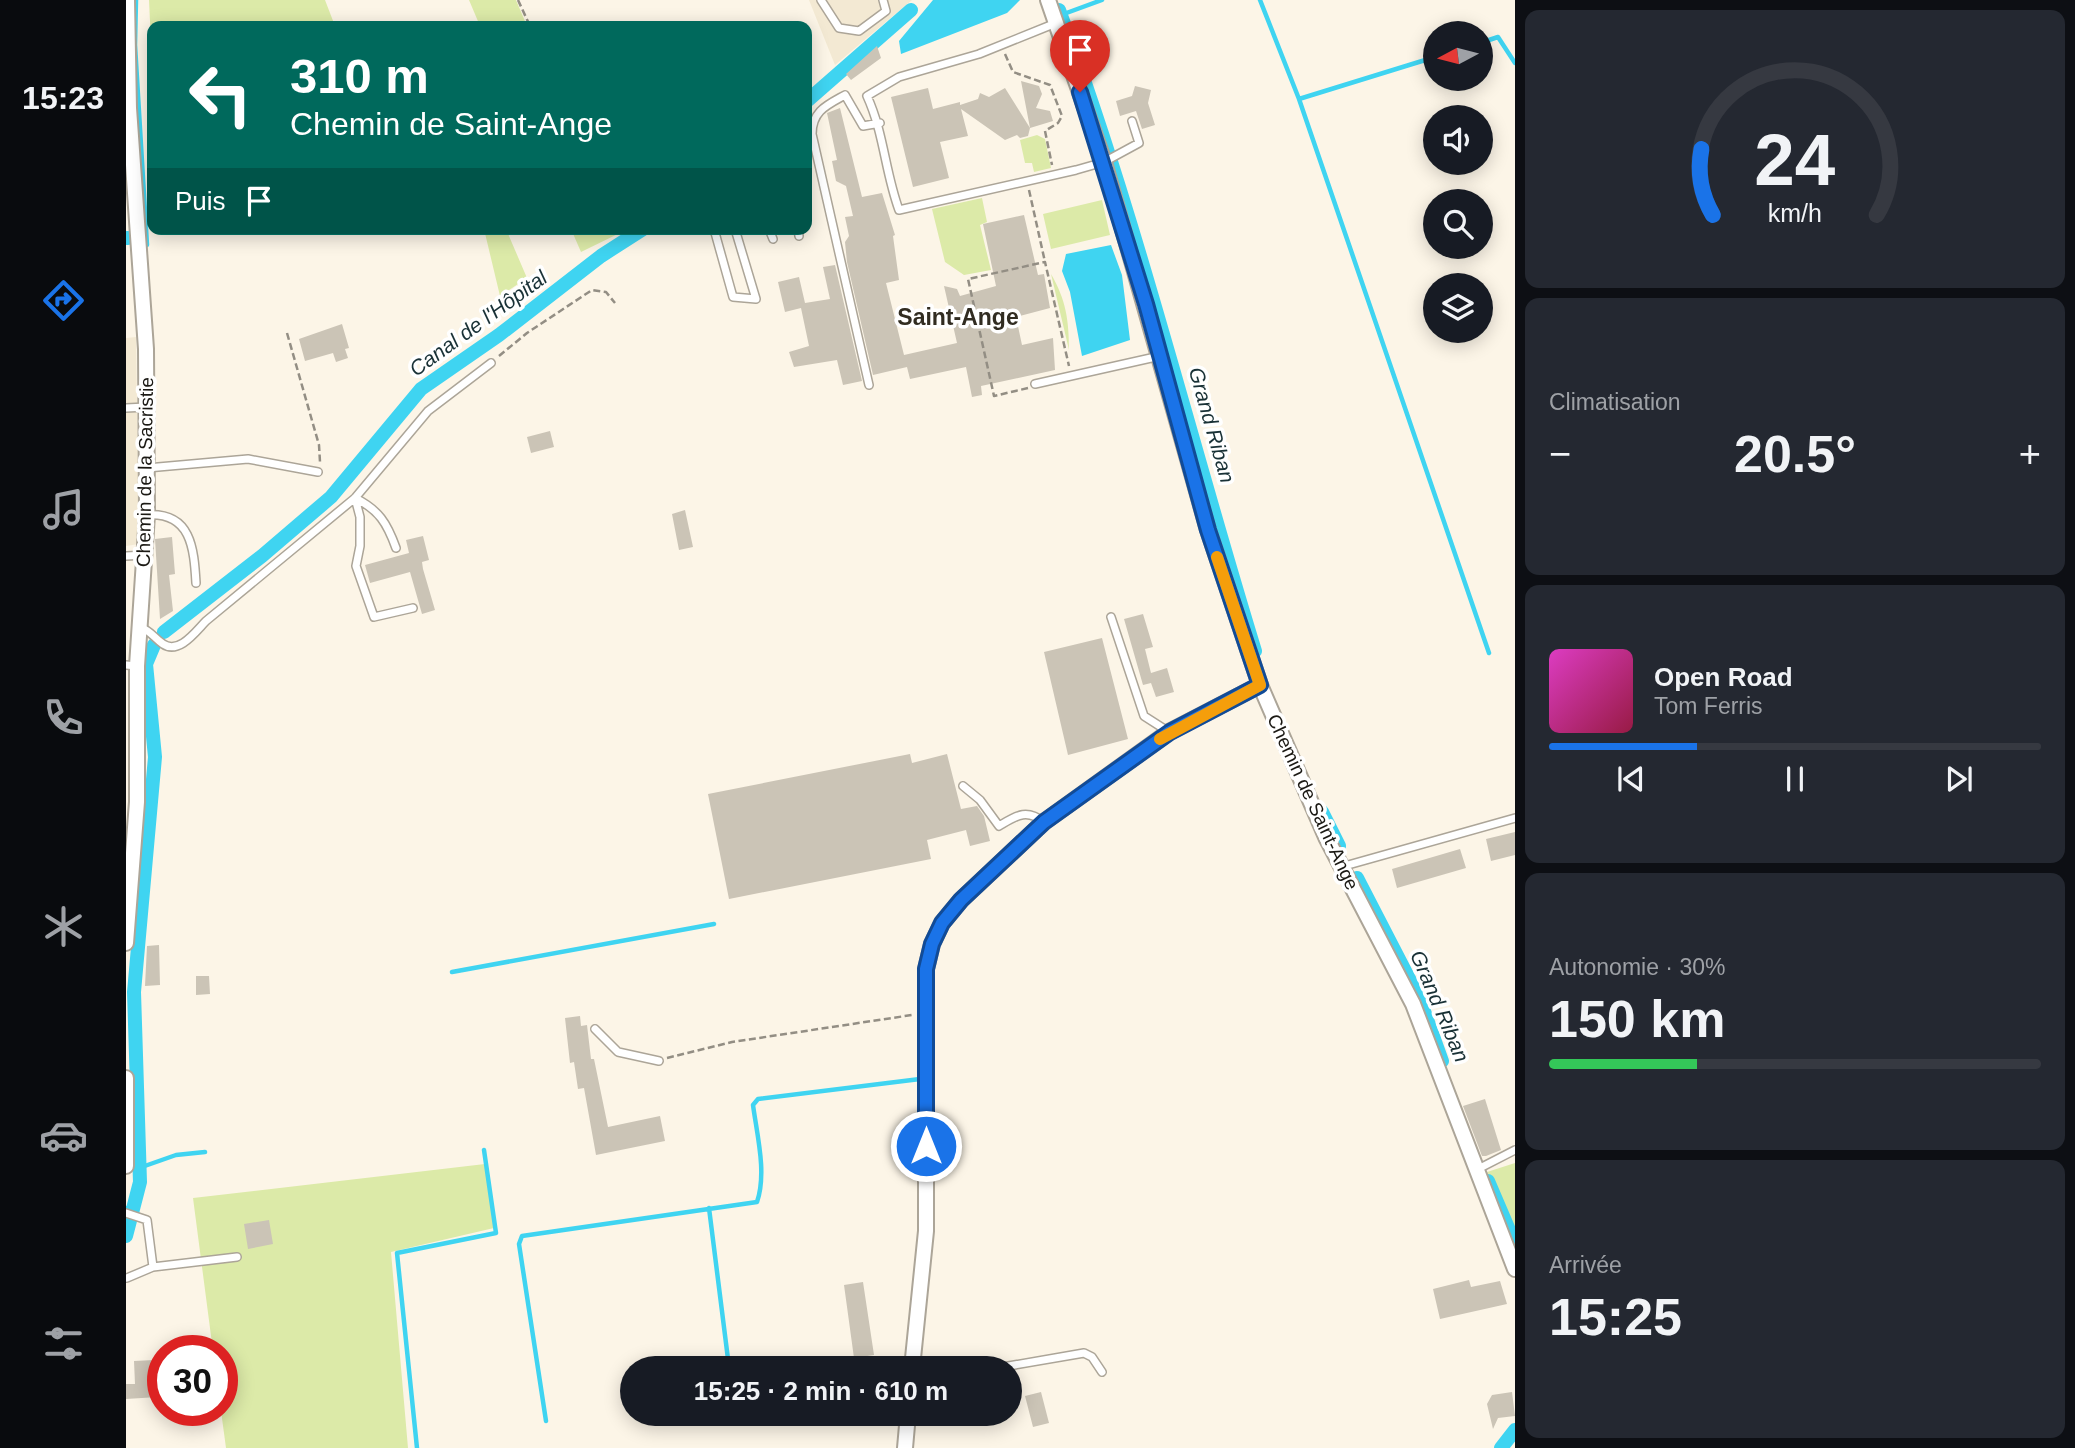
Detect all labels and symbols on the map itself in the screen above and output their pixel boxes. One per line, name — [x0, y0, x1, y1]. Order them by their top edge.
pin — [1050, 20, 1110, 92]
north arrow — [1423, 21, 1493, 91]
water label: Canal de l'Hôpital — [405, 265, 552, 380]
district label: Saint-Ange — [897, 304, 1019, 330]
water label: Grand Riban — [1185, 365, 1239, 485]
street label: Chemin de la Sacristie — [133, 377, 157, 567]
street label: Chemin de Saint-Ange — [1263, 711, 1363, 893]
water label: Grand Riban — [1406, 947, 1474, 1065]
position arrow — [889, 1109, 963, 1183]
speed limit sign: 30 — [147, 1335, 238, 1426]

